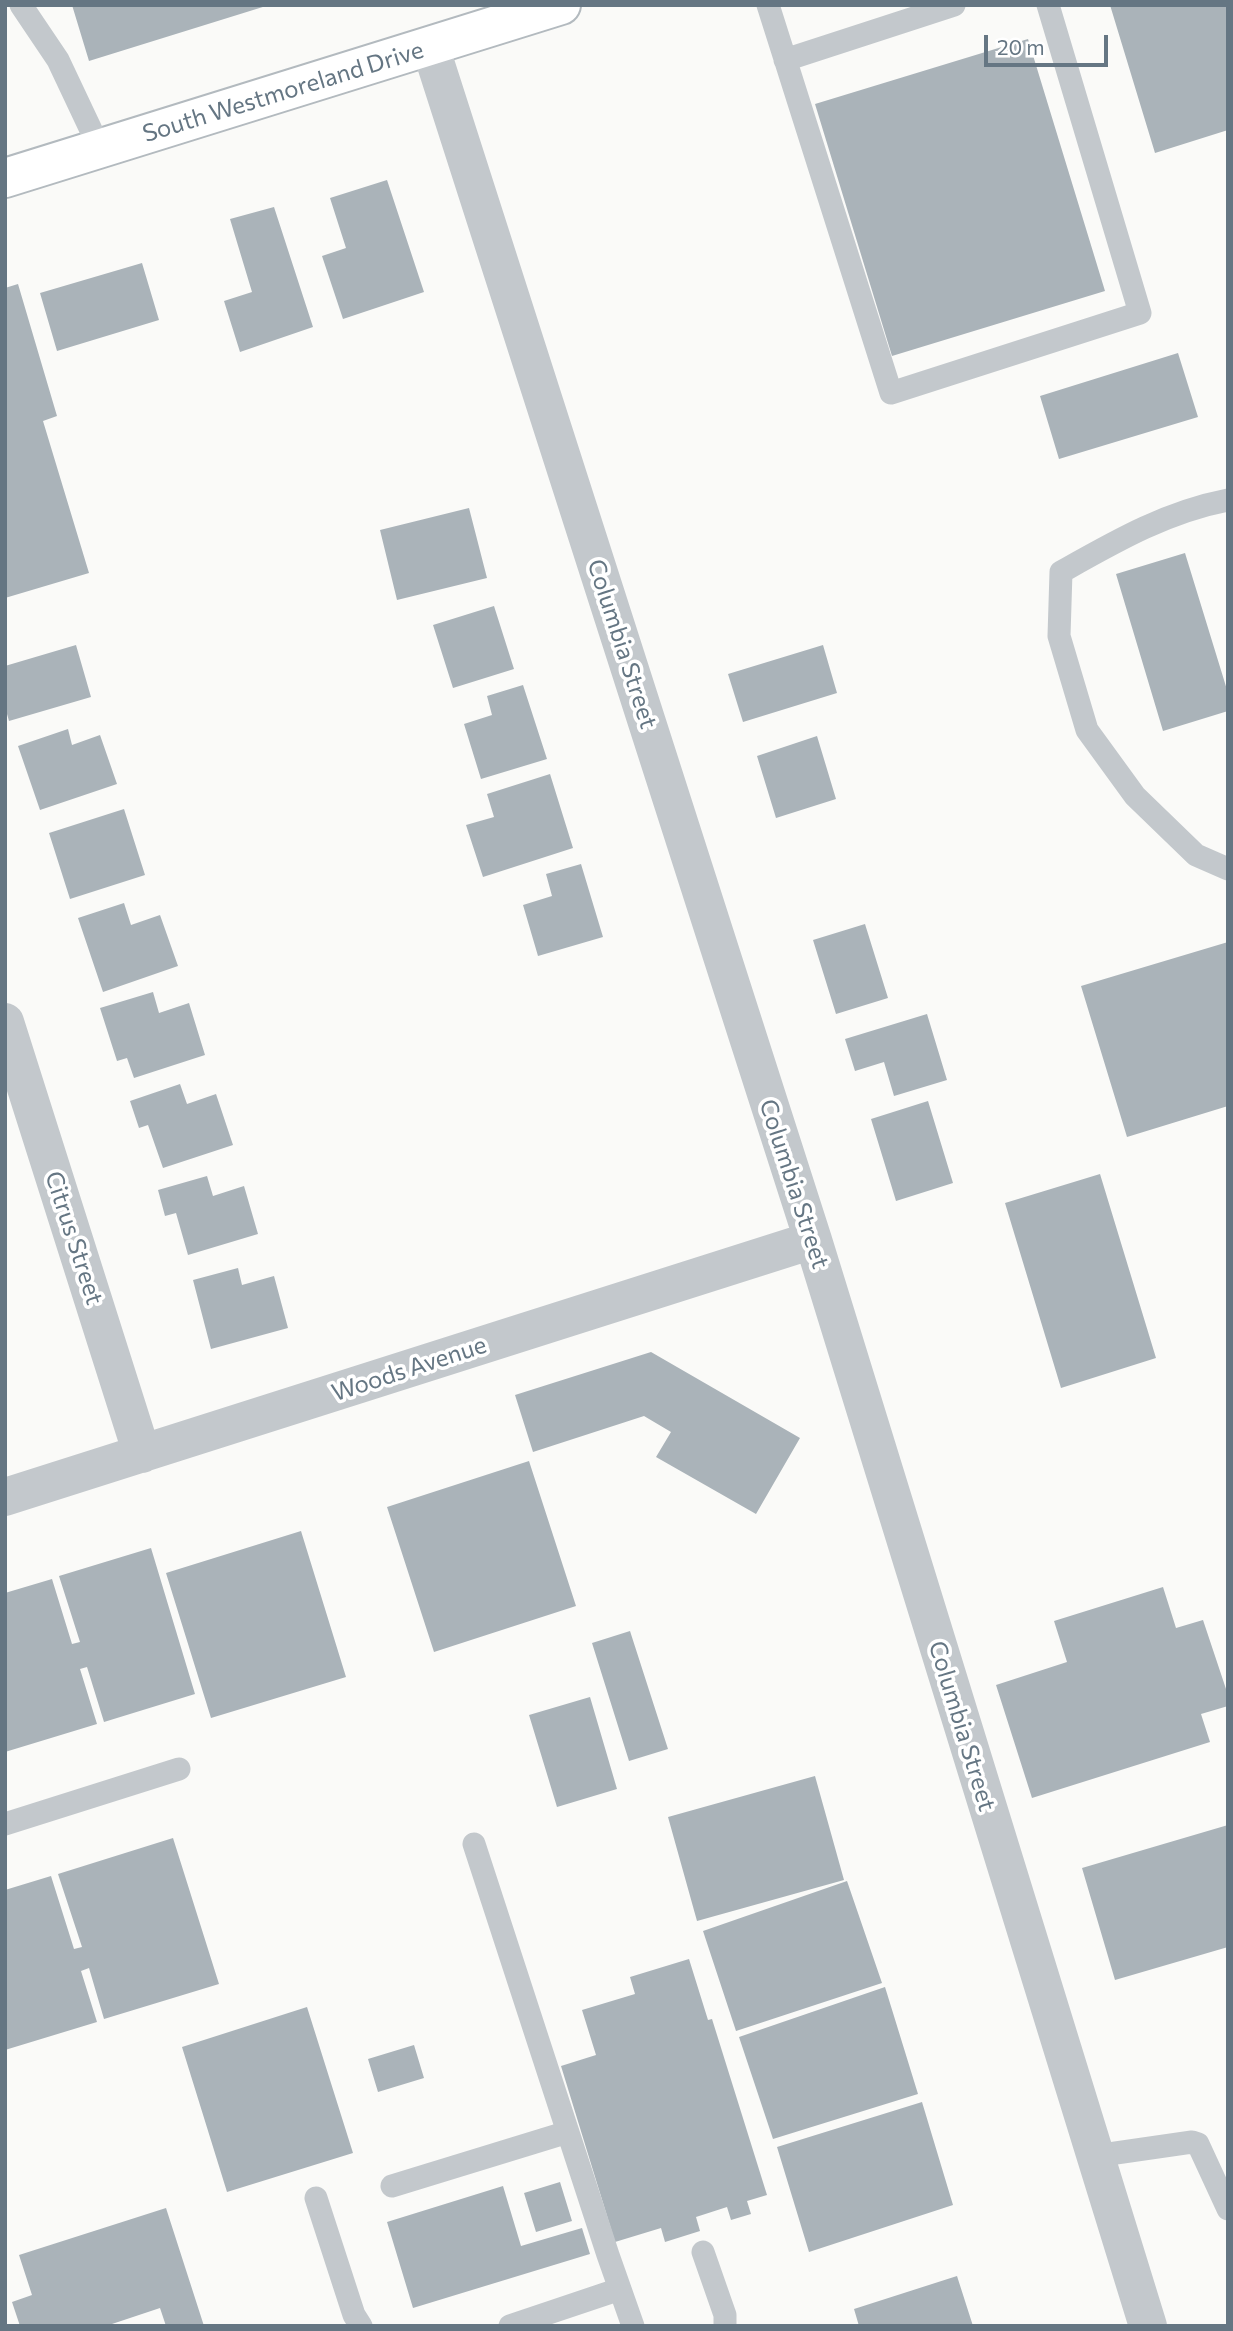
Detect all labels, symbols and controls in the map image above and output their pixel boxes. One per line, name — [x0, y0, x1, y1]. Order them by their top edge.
scale bar — [988, 21, 1112, 65]
text: 20 m — [997, 34, 1045, 59]
street label: South Westmoreland Drive — [139, 36, 427, 148]
street label: Columbia Street — [581, 556, 663, 732]
street label: Columbia Street — [753, 1096, 835, 1272]
street label: Citrus Street — [39, 1168, 109, 1308]
street label: Woods Avenue — [328, 1330, 490, 1408]
street label: Columbia Street — [922, 1637, 1002, 1815]

